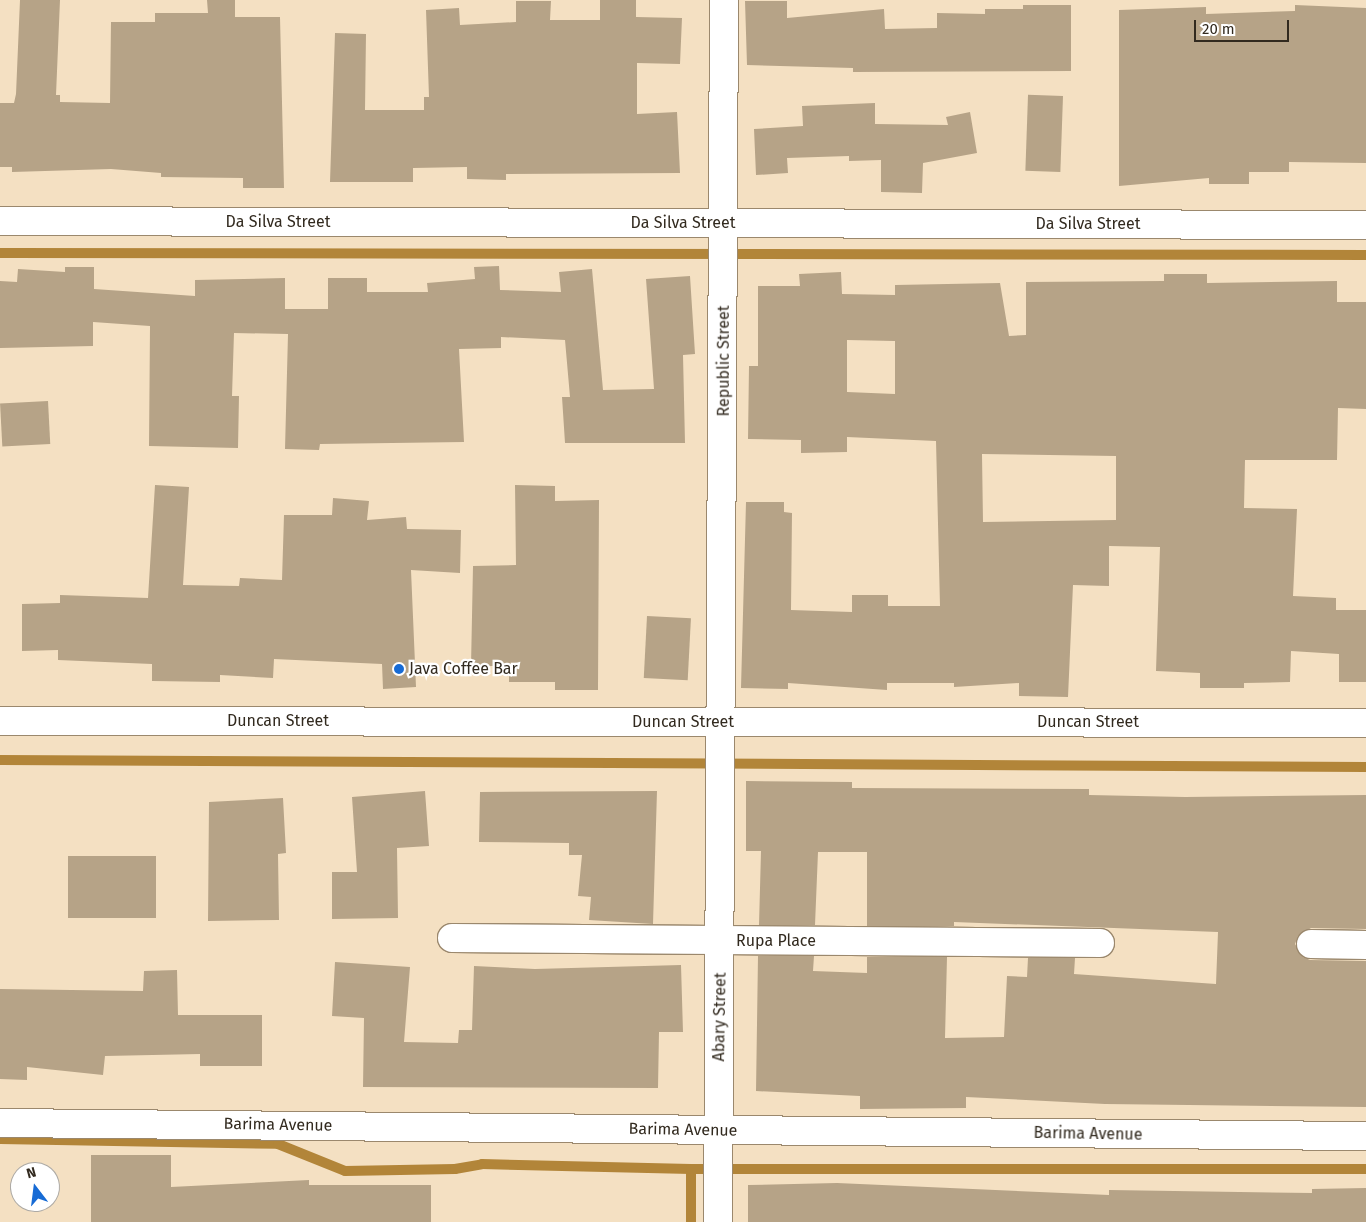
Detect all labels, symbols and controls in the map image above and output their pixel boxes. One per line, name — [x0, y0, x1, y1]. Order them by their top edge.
scale bar — [1196, 10, 1291, 42]
text: 20 m — [1202, 20, 1235, 38]
street label: Da Silva Street — [226, 212, 330, 232]
street label: Da Silva Street — [631, 213, 735, 233]
street label: Da Silva Street — [1036, 214, 1140, 234]
street label: Republic Street — [714, 306, 734, 416]
place label: Java Coffee Bar — [409, 659, 518, 679]
marker: Java Coffee Bar — [393, 663, 405, 675]
street label: Duncan Street — [227, 711, 329, 731]
street label: Duncan Street — [632, 712, 734, 732]
street label: Duncan Street — [1037, 712, 1139, 732]
street label: Rupa Place — [736, 931, 816, 951]
street label: Abary Street — [710, 972, 730, 1062]
street label: Barima Avenue — [223, 1114, 333, 1136]
street label: Barima Avenue — [628, 1119, 738, 1141]
street label: Barima Avenue — [1033, 1123, 1143, 1145]
north arrow — [10, 1162, 60, 1212]
text: N — [25, 1164, 38, 1182]

